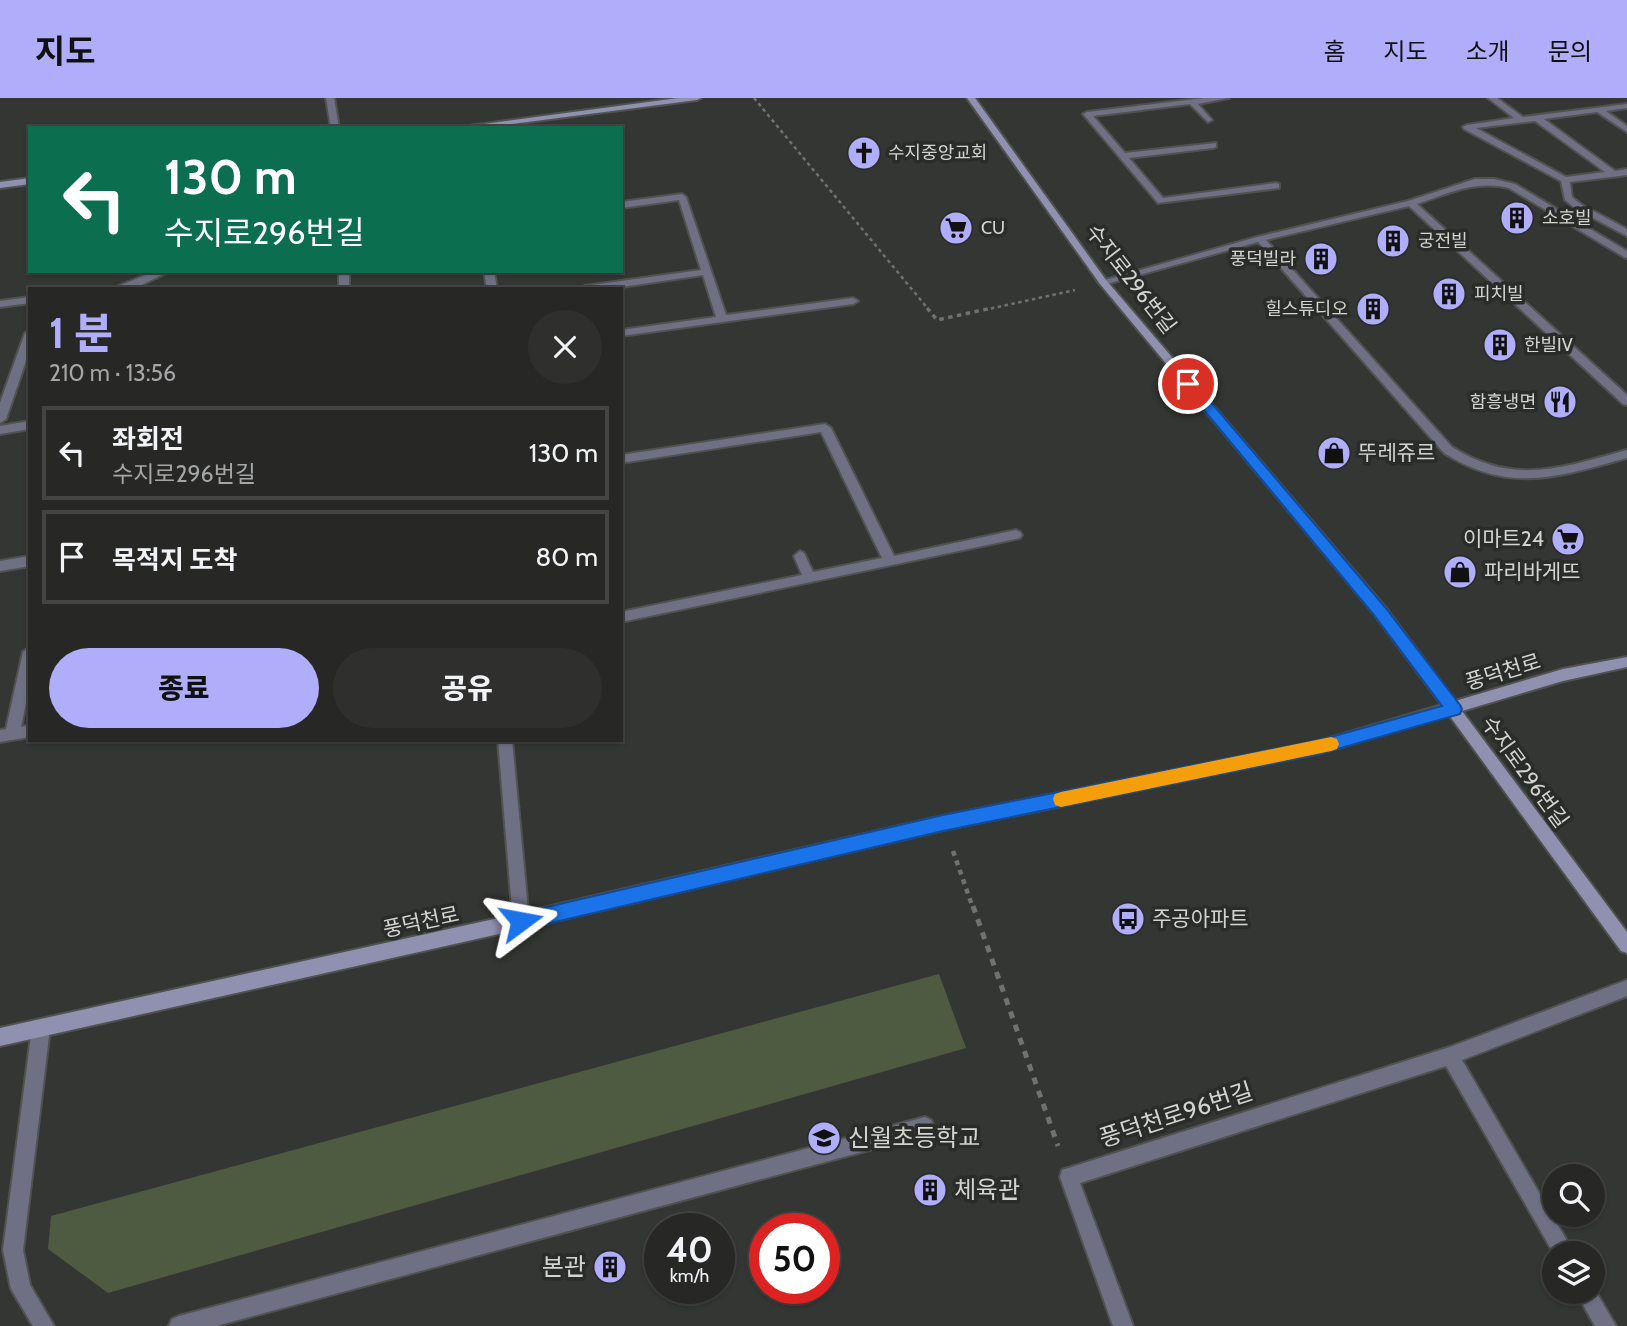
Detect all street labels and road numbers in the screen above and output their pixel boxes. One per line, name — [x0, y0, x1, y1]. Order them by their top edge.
street label: 수지로296번길 — [1081, 219, 1182, 338]
street label: 풍덕천로 — [1462, 648, 1543, 695]
street label: 수지로296번길 — [1477, 711, 1574, 832]
street label: 풍덕천로 — [381, 901, 461, 942]
street label: 풍덕천로96번길 — [1095, 1076, 1256, 1153]

